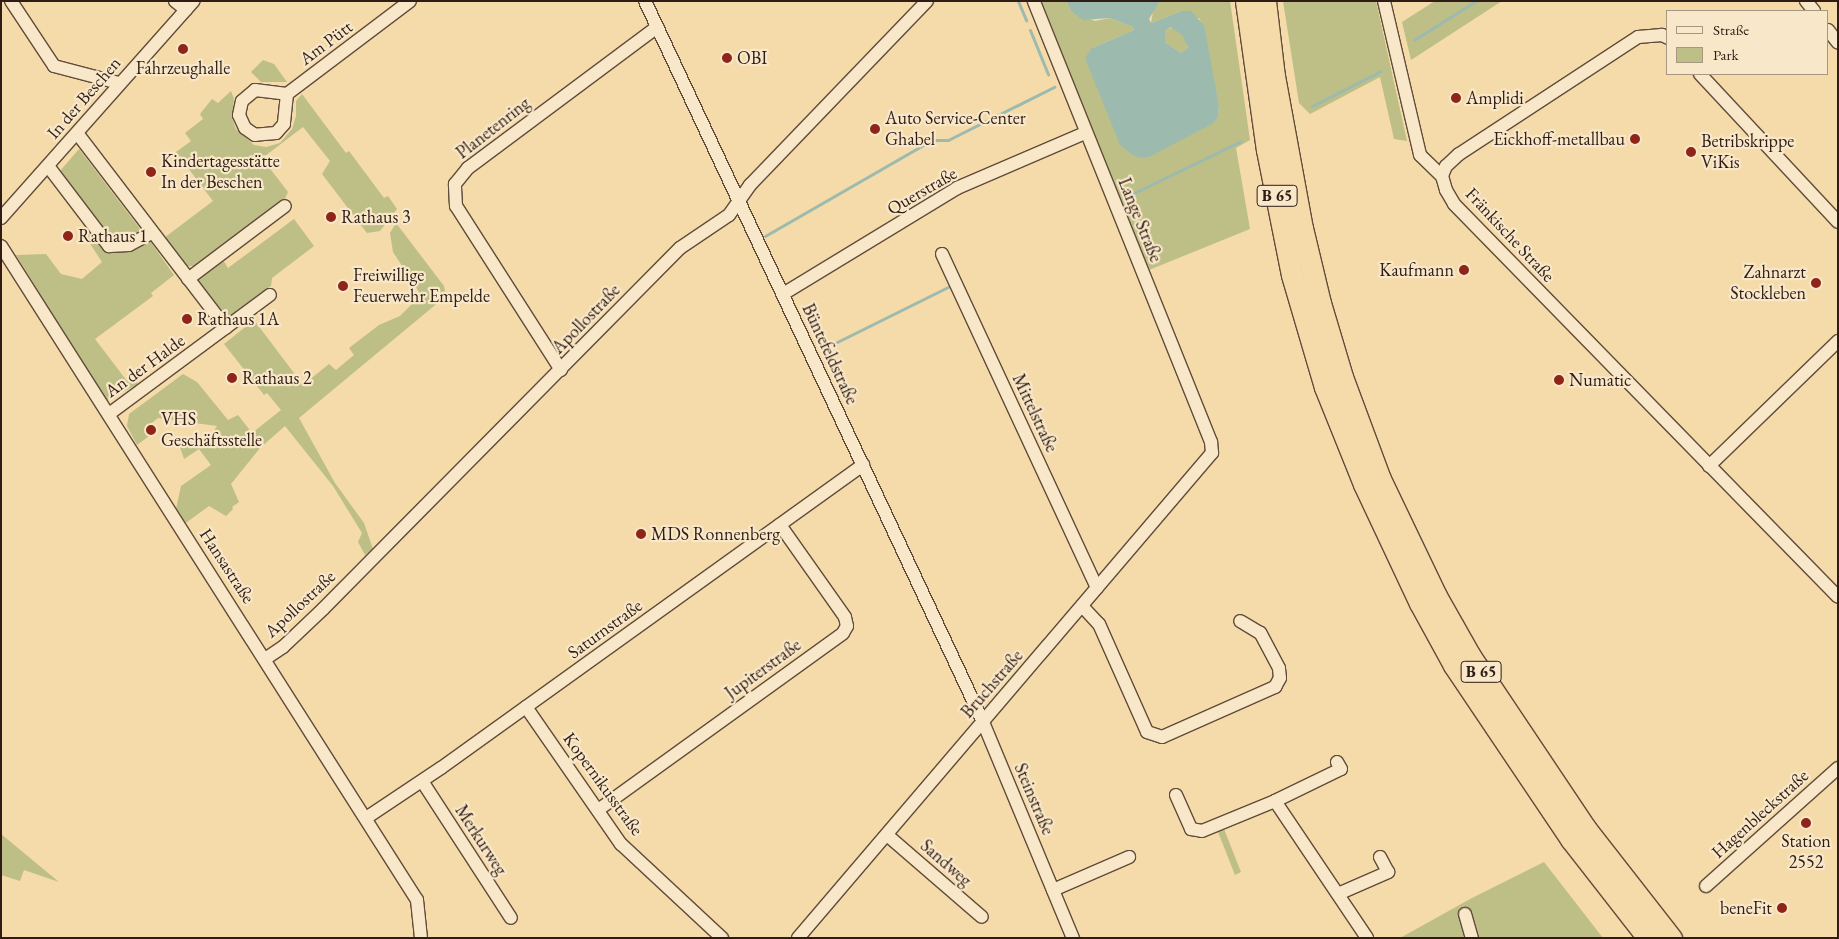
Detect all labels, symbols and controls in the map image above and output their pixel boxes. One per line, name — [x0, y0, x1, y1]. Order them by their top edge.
legend — [1666, 10, 1829, 75]
street label: Am Pütt — [295, 16, 357, 70]
text: Straße — [1713, 20, 1749, 39]
marker: Fahrzeughalle — [177, 43, 189, 55]
text: Park — [1713, 45, 1739, 64]
place label: OBI — [737, 47, 767, 69]
marker: OBI — [721, 52, 733, 64]
street label: In der Beschen — [43, 53, 125, 143]
place label: Fahrzeughalle — [136, 57, 230, 79]
place label: Amplidi — [1466, 87, 1524, 109]
street label: Planetenring — [452, 92, 534, 164]
marker: Amplidi — [1450, 92, 1462, 104]
place label: Auto Service-Center Ghabel — [885, 108, 1026, 150]
marker: Auto Service-Center Ghabel — [869, 123, 881, 135]
place label: Eickhoff-metallbau — [1493, 128, 1625, 150]
place label: Betribskrippe ViKis — [1701, 131, 1794, 173]
marker: Eickhoff-metallbau — [1629, 133, 1641, 145]
marker: Betribskrippe ViKis — [1685, 146, 1697, 158]
place label: Kindertagesstätte In der Beschen — [161, 151, 280, 193]
street label: Querstraße — [883, 162, 961, 220]
marker: Kindertagesstätte In der Beschen — [145, 166, 157, 178]
street label: Lange Straße — [1113, 175, 1167, 265]
road number: B 65 — [1256, 182, 1298, 210]
street label: Fränkische Straße — [1461, 183, 1559, 287]
place label: Rathaus 3 — [341, 206, 411, 228]
marker: Rathaus 3 — [325, 211, 337, 223]
place label: Rathaus 1 — [78, 225, 148, 247]
marker: Rathaus 1 — [62, 230, 74, 242]
place label: Kaufmann — [1379, 259, 1454, 281]
place label: Zahnarzt Stockleben — [1730, 262, 1806, 304]
marker: Kaufmann — [1458, 264, 1470, 276]
place label: Freiwillige Feuerwehr Empelde — [353, 265, 490, 308]
marker: Zahnarzt Stockleben — [1810, 277, 1822, 289]
marker: Freiwillige Feuerwehr Empelde — [337, 280, 349, 292]
street label: Apollostraße — [547, 280, 625, 358]
street label: Büntefeldstraße — [797, 300, 863, 408]
place label: Rathaus 1A — [197, 308, 279, 330]
marker: Rathaus 1A — [181, 313, 193, 325]
street label: An der Halde — [101, 330, 189, 402]
place label: Rathaus 2 — [242, 367, 312, 389]
place label: Numatic — [1569, 369, 1631, 391]
street label: Mittelstraße — [1007, 370, 1063, 456]
marker: Rathaus 2 — [226, 372, 238, 384]
marker: Numatic — [1553, 374, 1565, 386]
place label: VHS Geschäftsstelle — [161, 409, 262, 452]
marker: VHS Geschäftsstelle — [145, 424, 157, 436]
place label: MDS Ronnenberg — [651, 523, 780, 545]
street label: Hansastraße — [195, 524, 259, 608]
marker: MDS Ronnenberg — [635, 528, 647, 540]
street label: Apollostraße — [260, 566, 340, 642]
street label: Saturnstraße — [563, 595, 647, 663]
street label: Jupiterstraße — [721, 634, 805, 704]
street label: Bruchstraße — [956, 645, 1028, 723]
road number: B 65 — [1460, 659, 1502, 686]
street label: Kopernikusstraße — [558, 728, 648, 840]
street label: Steinstraße — [1009, 760, 1059, 838]
street label: Hagenbleckstraße — [1707, 765, 1813, 863]
street label: Merkurweg — [450, 801, 512, 879]
marker: Station 2552 — [1800, 817, 1812, 829]
place label: Station 2552 — [1781, 831, 1831, 874]
street label: Sandweg — [916, 835, 976, 891]
place label: beneFit — [1720, 897, 1772, 919]
marker: beneFit — [1776, 902, 1788, 914]

